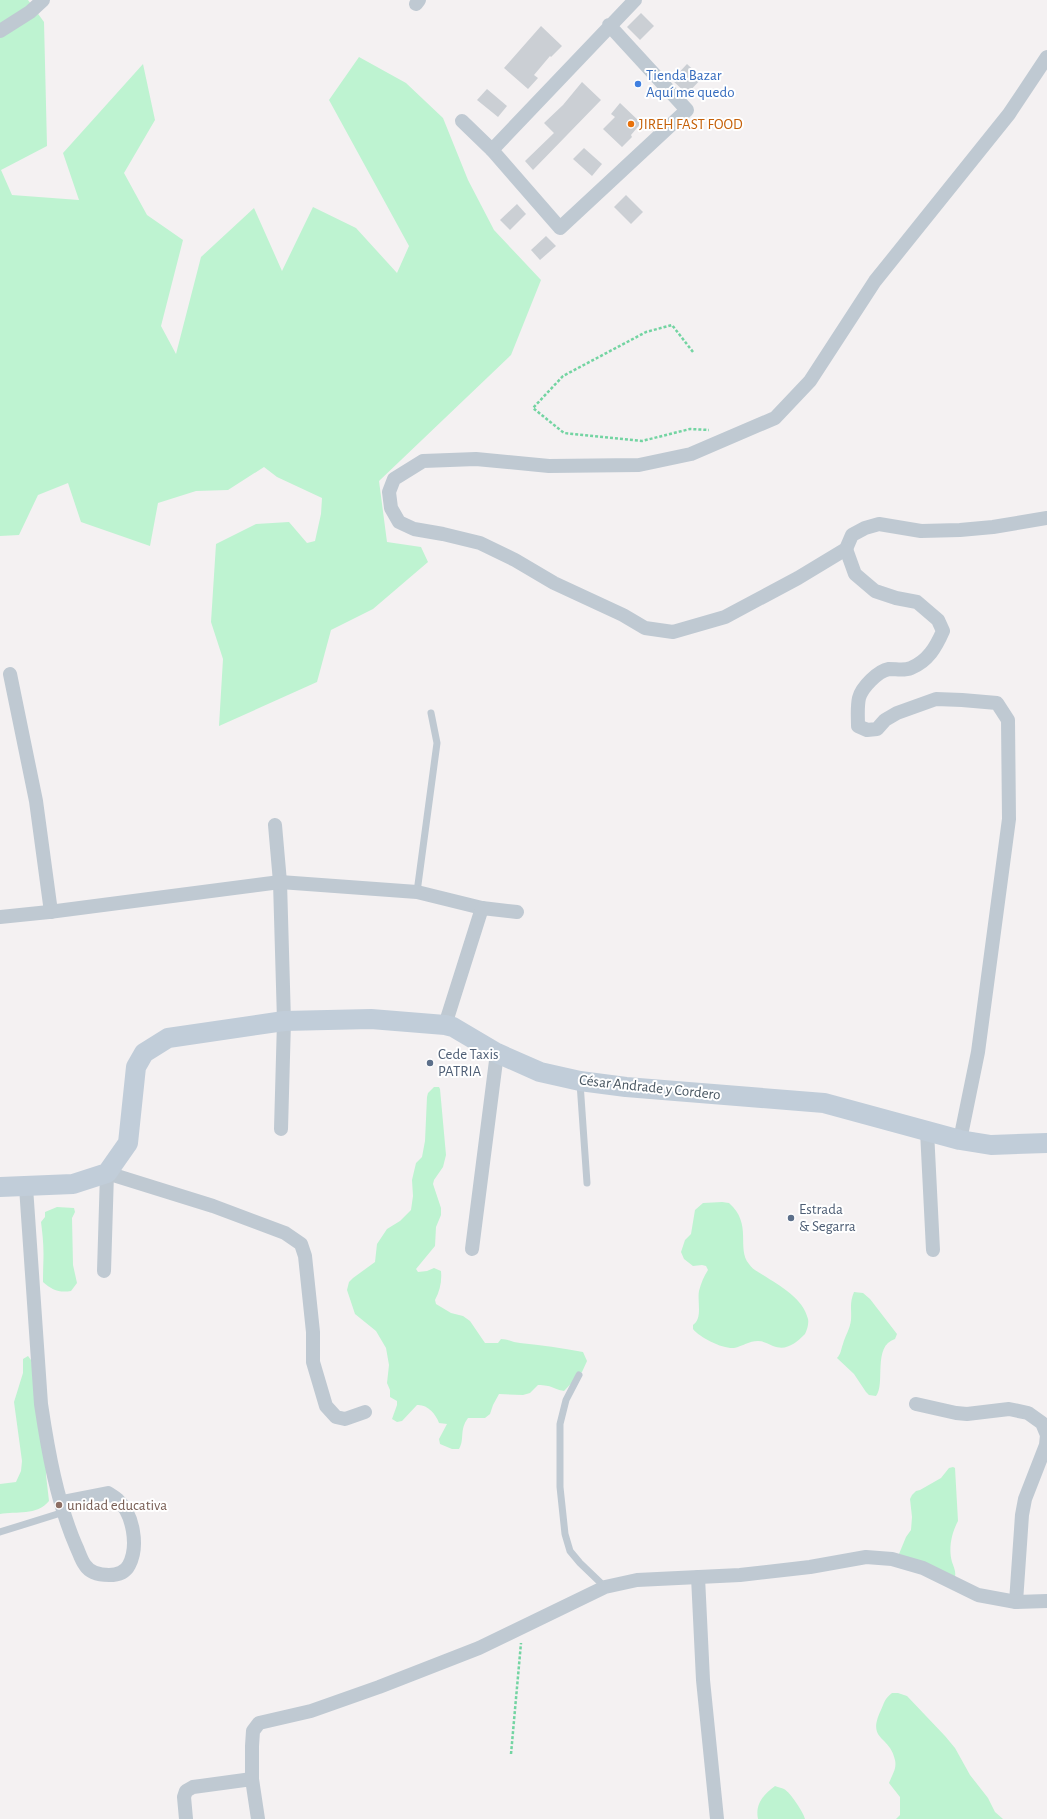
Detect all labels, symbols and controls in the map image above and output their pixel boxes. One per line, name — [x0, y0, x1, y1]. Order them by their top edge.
place label: Tienda Bazar Aquí me quedo — [646, 68, 735, 100]
marker: Tienda Bazar Aquí me quedo — [633, 79, 643, 89]
place label: JIREH FAST FOOD — [639, 117, 743, 132]
marker: JIREH FAST FOOD — [626, 119, 636, 129]
place label: Cede Taxis PATRIA — [438, 1047, 499, 1079]
marker: Cede Taxis PATRIA — [425, 1058, 435, 1068]
street label: César Andrade y Cordero — [578, 1073, 721, 1102]
place label: Estrada & Segarra — [799, 1202, 856, 1234]
marker: Estrada & Segarra — [786, 1213, 796, 1223]
place label: unidad educativa — [67, 1498, 167, 1513]
marker: unidad educativa — [54, 1500, 64, 1510]

